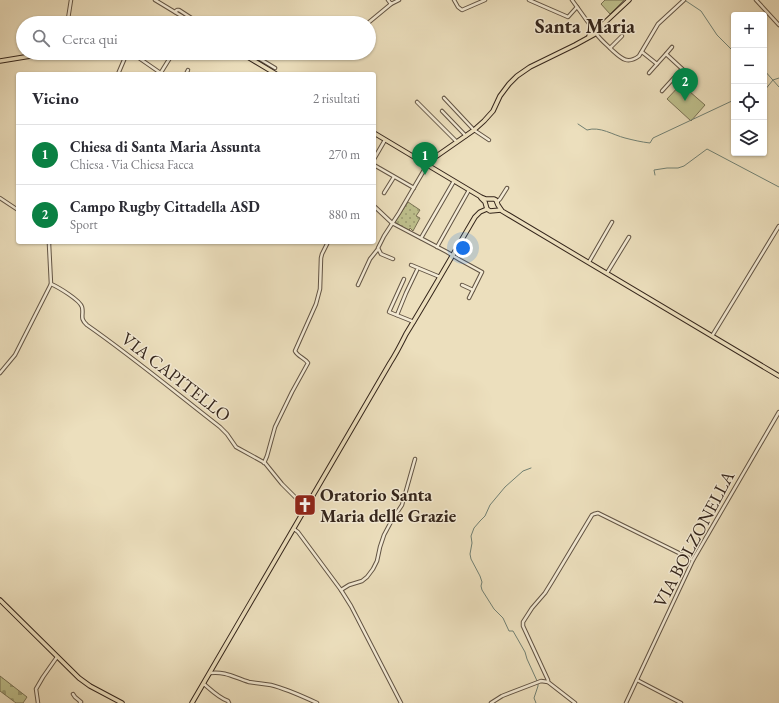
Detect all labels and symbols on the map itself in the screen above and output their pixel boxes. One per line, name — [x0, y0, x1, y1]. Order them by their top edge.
district label: Santa Maria — [535, 13, 635, 39]
pin: 2 — [672, 68, 698, 101]
pin: 1 — [412, 142, 438, 175]
your location — [453, 238, 473, 258]
street label: VIA CAPITELLO — [117, 327, 236, 426]
street label: VIA BOLZONELLA — [648, 466, 740, 611]
place label: Oratorio Santa Maria delle Grazie — [320, 483, 457, 527]
church icon: Oratorio Santa Maria delle Grazie — [292, 492, 318, 518]

